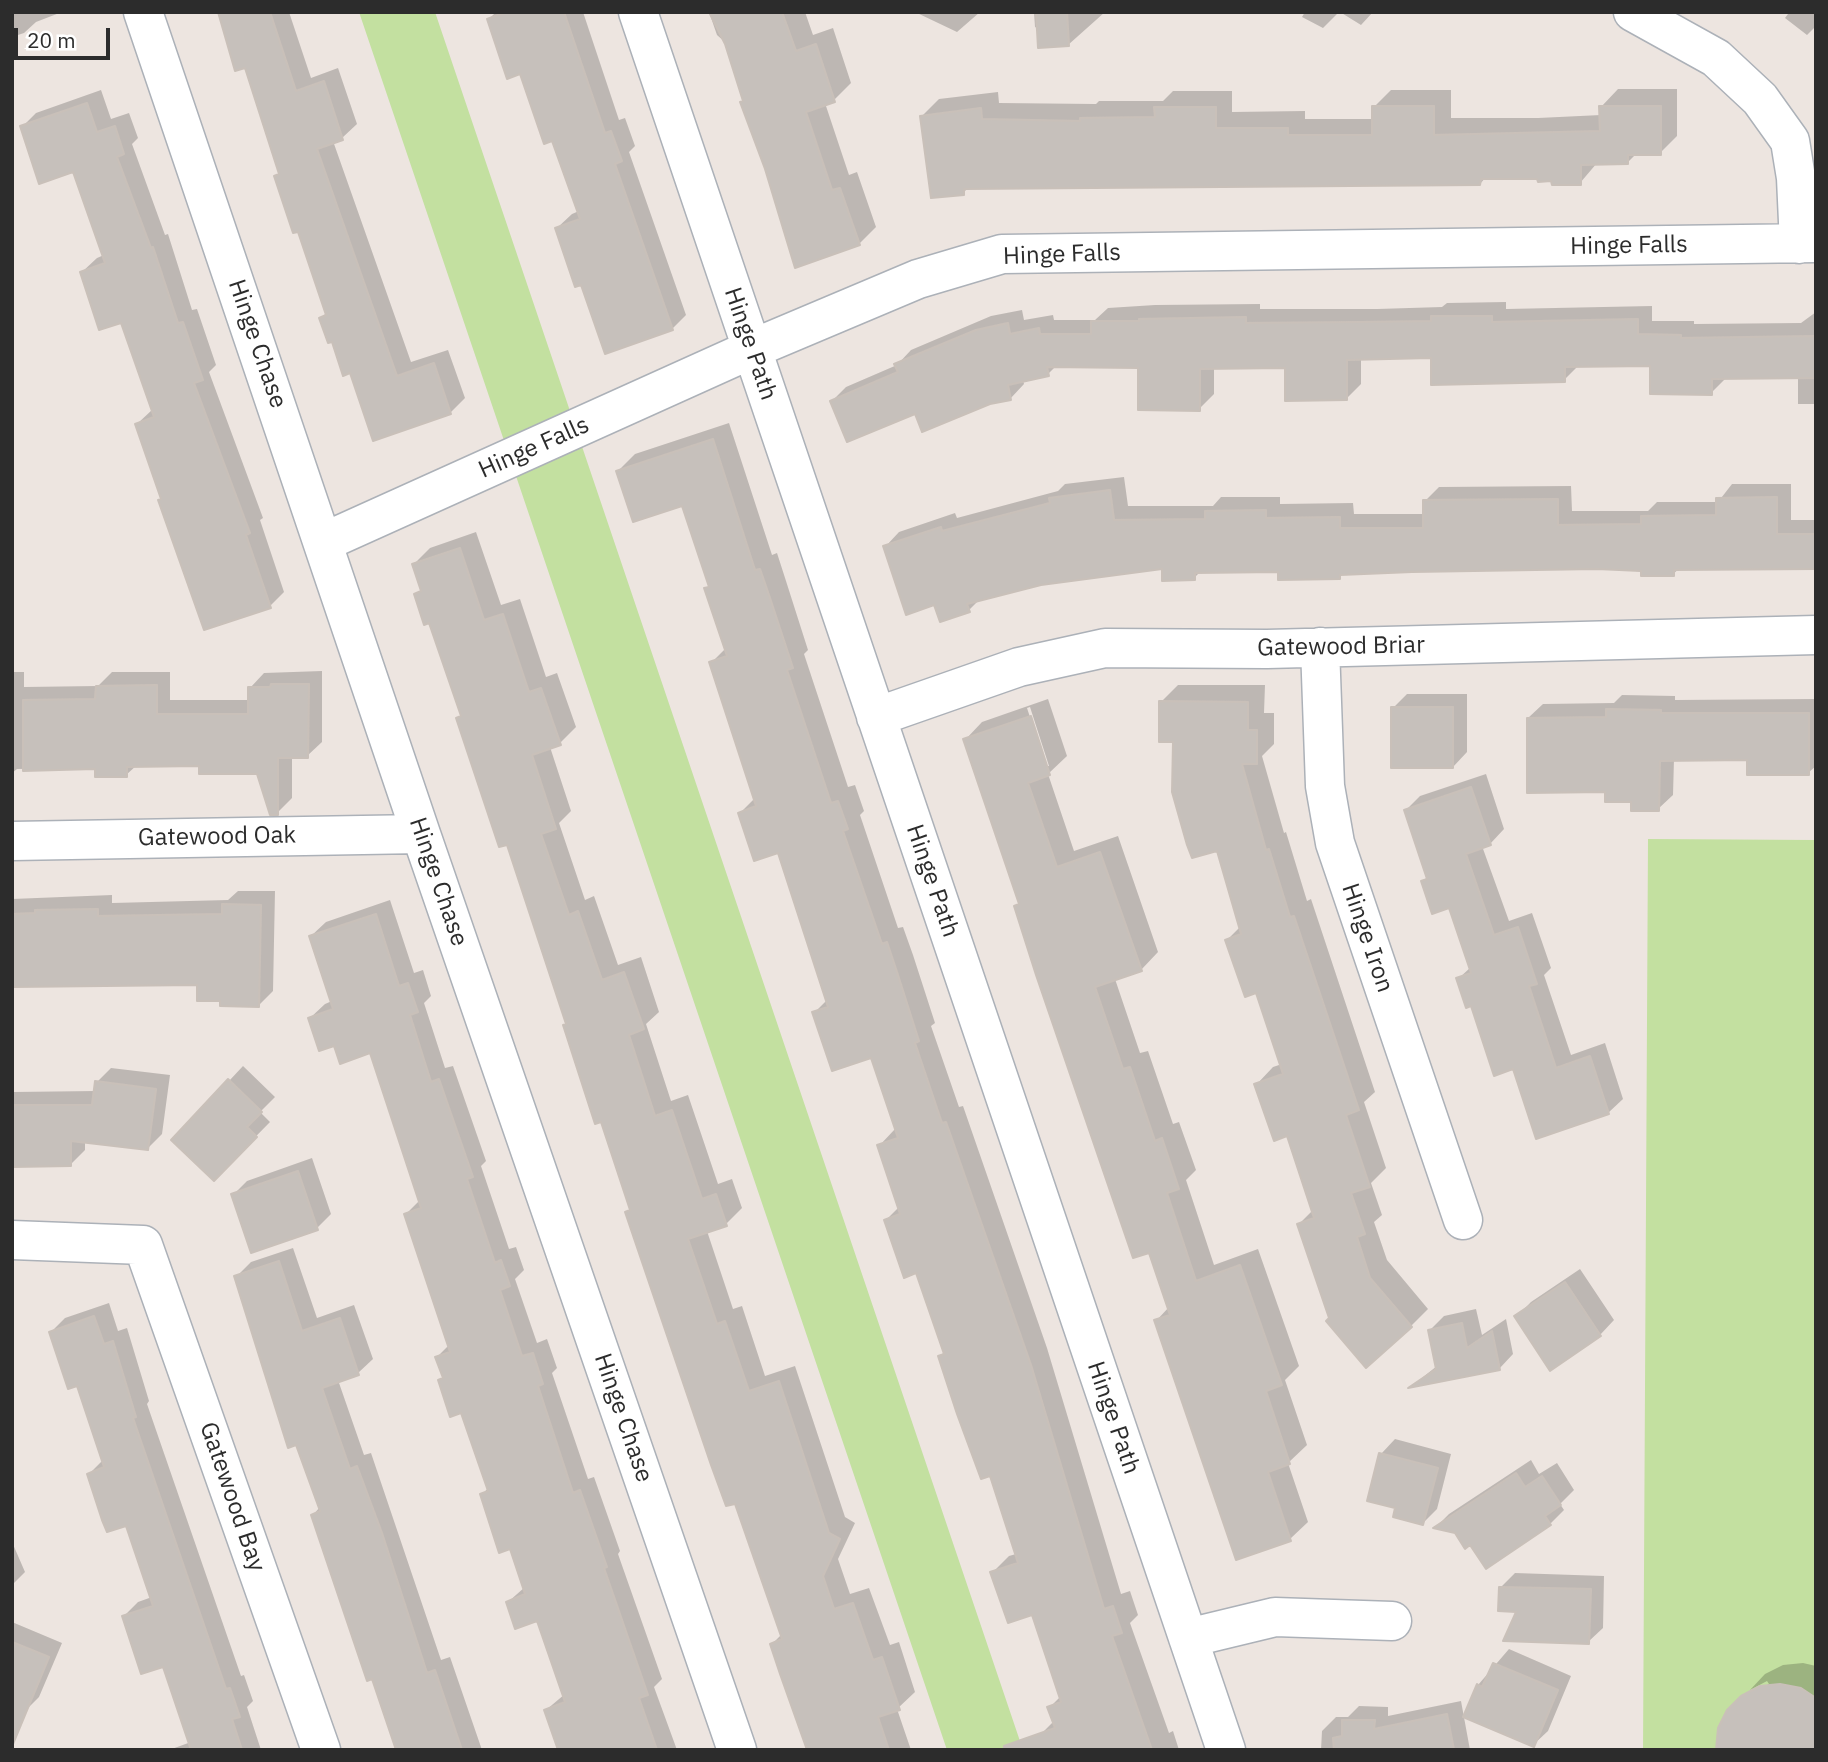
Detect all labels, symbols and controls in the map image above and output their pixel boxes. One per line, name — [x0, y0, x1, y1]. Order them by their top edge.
scale bar — [18, 14, 114, 58]
text: 20 m — [27, 26, 76, 54]
street label: Hinge Falls — [1570, 231, 1688, 261]
street label: Hinge Falls — [1003, 239, 1121, 271]
street label: Hinge Chase — [222, 276, 292, 412]
street label: Hinge Path — [717, 284, 783, 404]
street label: Hinge Falls — [474, 411, 594, 485]
street label: Gatewood Briar — [1257, 631, 1425, 663]
street label: Hinge Chase — [403, 814, 473, 950]
street label: Gatewood Oak — [138, 821, 296, 853]
street label: Hinge Path — [899, 821, 965, 941]
street label: Hinge Iron — [1335, 880, 1399, 996]
street label: Hinge Chase — [588, 1350, 658, 1486]
street label: Hinge Path — [1080, 1358, 1146, 1478]
street label: Gatewood Bay — [193, 1419, 271, 1575]

